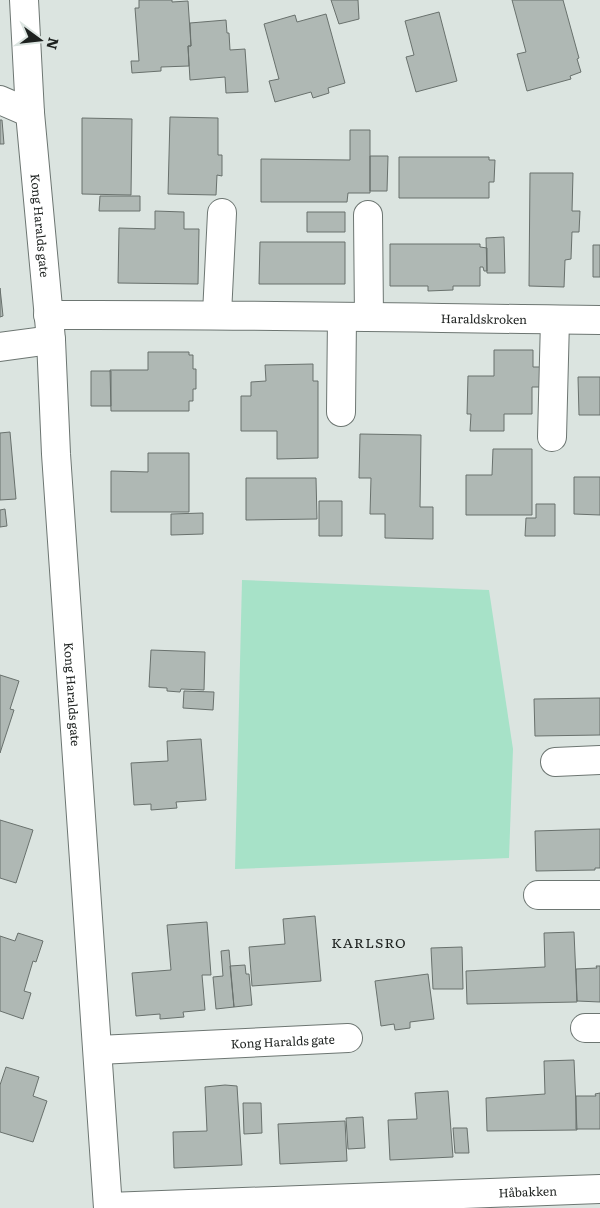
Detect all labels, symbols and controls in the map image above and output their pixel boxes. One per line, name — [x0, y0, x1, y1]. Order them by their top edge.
north arrow — [15, 15, 65, 65]
text: N — [42, 35, 65, 52]
street label: Kong Haralds gate — [27, 173, 54, 278]
street label: Haraldskroken — [441, 309, 527, 328]
street label: Kong Haralds gate — [60, 642, 85, 747]
district label: KARLSRO — [331, 932, 407, 952]
street label: Kong Haralds gate — [230, 1030, 335, 1053]
street label: Håbakken — [498, 1181, 557, 1201]

